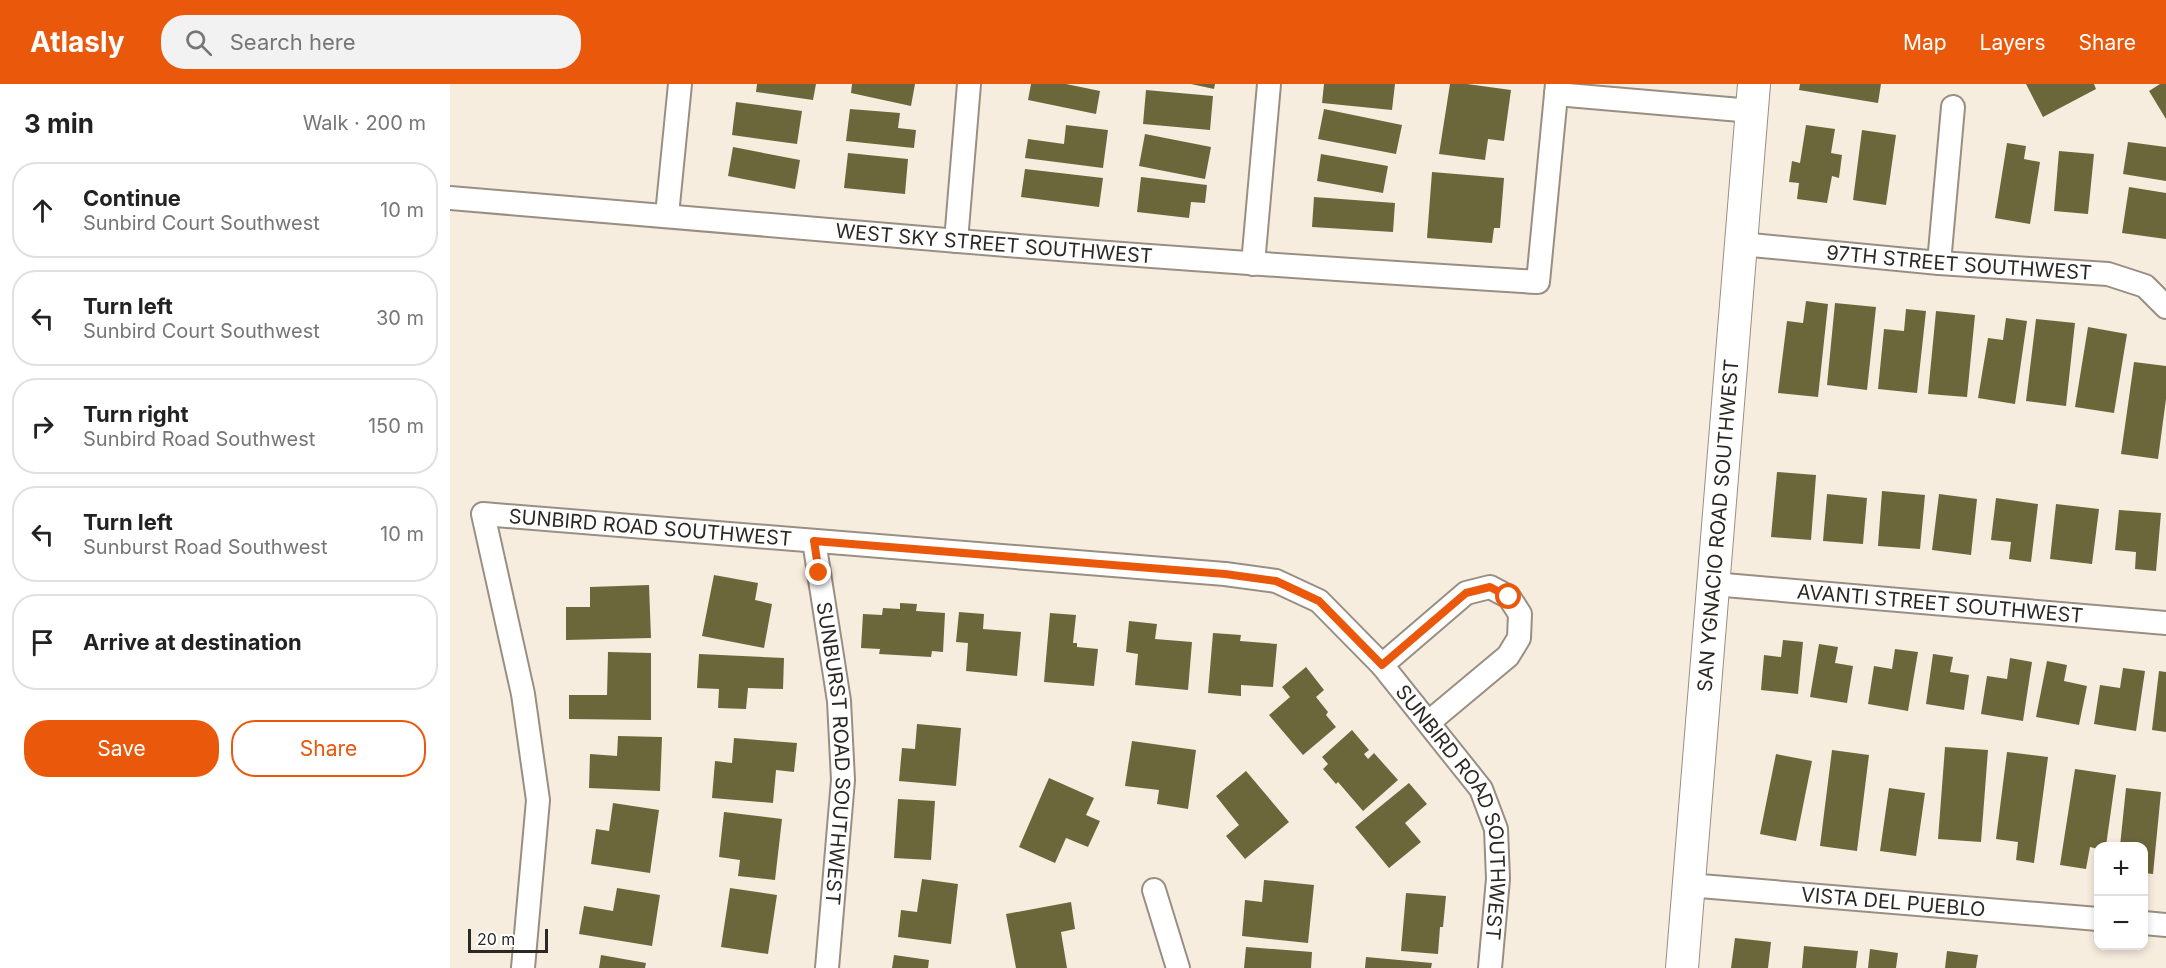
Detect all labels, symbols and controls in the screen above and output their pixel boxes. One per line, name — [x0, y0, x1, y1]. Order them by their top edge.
search box — [161, 15, 581, 69]
text: Atlasly — [30, 25, 125, 59]
icon: search — [182, 26, 215, 59]
text: Search here — [230, 29, 356, 55]
text: Map — [1903, 30, 1947, 55]
text: Layers — [1980, 30, 2046, 55]
text: Share — [2079, 30, 2136, 55]
text: 3 min — [24, 108, 94, 139]
text: Walk · 200 m — [303, 111, 426, 135]
text: Continue — [83, 185, 181, 211]
icon: ahead — [26, 194, 59, 227]
text: 10 m — [380, 198, 424, 222]
text: Sunbird Court Southwest — [83, 211, 320, 235]
street label: WEST SKY STREET SOUTHWEST — [835, 219, 1154, 268]
street label: 97TH STREET SOUTHWEST — [1825, 240, 2093, 285]
text: Turn left — [83, 293, 173, 319]
icon: left — [26, 302, 59, 335]
text: 30 m — [376, 306, 424, 330]
text: Sunbird Court Southwest — [83, 319, 320, 343]
street label: SAN YGNACIO ROAD SOUTHWEST — [1693, 358, 1744, 693]
text: Turn right — [83, 401, 189, 427]
icon: right — [26, 410, 59, 443]
text: 150 m — [368, 414, 424, 438]
text: Sunbird Road Southwest — [83, 427, 315, 451]
street label: SUNBIRD ROAD SOUTHWEST — [508, 504, 793, 551]
text: Turn left — [83, 509, 173, 535]
icon: left — [26, 518, 59, 551]
text: 10 m — [380, 522, 424, 546]
text: Sunburst Road Southwest — [83, 535, 327, 559]
route end — [805, 559, 831, 585]
street label: AVANTI STREET SOUTHWEST — [1796, 579, 2084, 628]
route start — [1495, 583, 1521, 609]
street label: SUNBURST ROAD SOUTHWEST — [812, 600, 855, 906]
icon: arrive — [26, 626, 59, 659]
text: Arrive at destination — [83, 629, 302, 655]
street label: SUNBIRD ROAD SOUTHWEST — [1391, 680, 1510, 941]
button: Save — [24, 720, 219, 777]
button: Share — [231, 720, 426, 777]
map controls — [2094, 842, 2148, 950]
button: + — [2094, 842, 2148, 896]
street label: VISTA DEL PUEBLO — [1800, 882, 1986, 922]
button: − — [2094, 896, 2148, 950]
scale bar — [468, 926, 548, 954]
text: 20 m — [477, 929, 515, 949]

